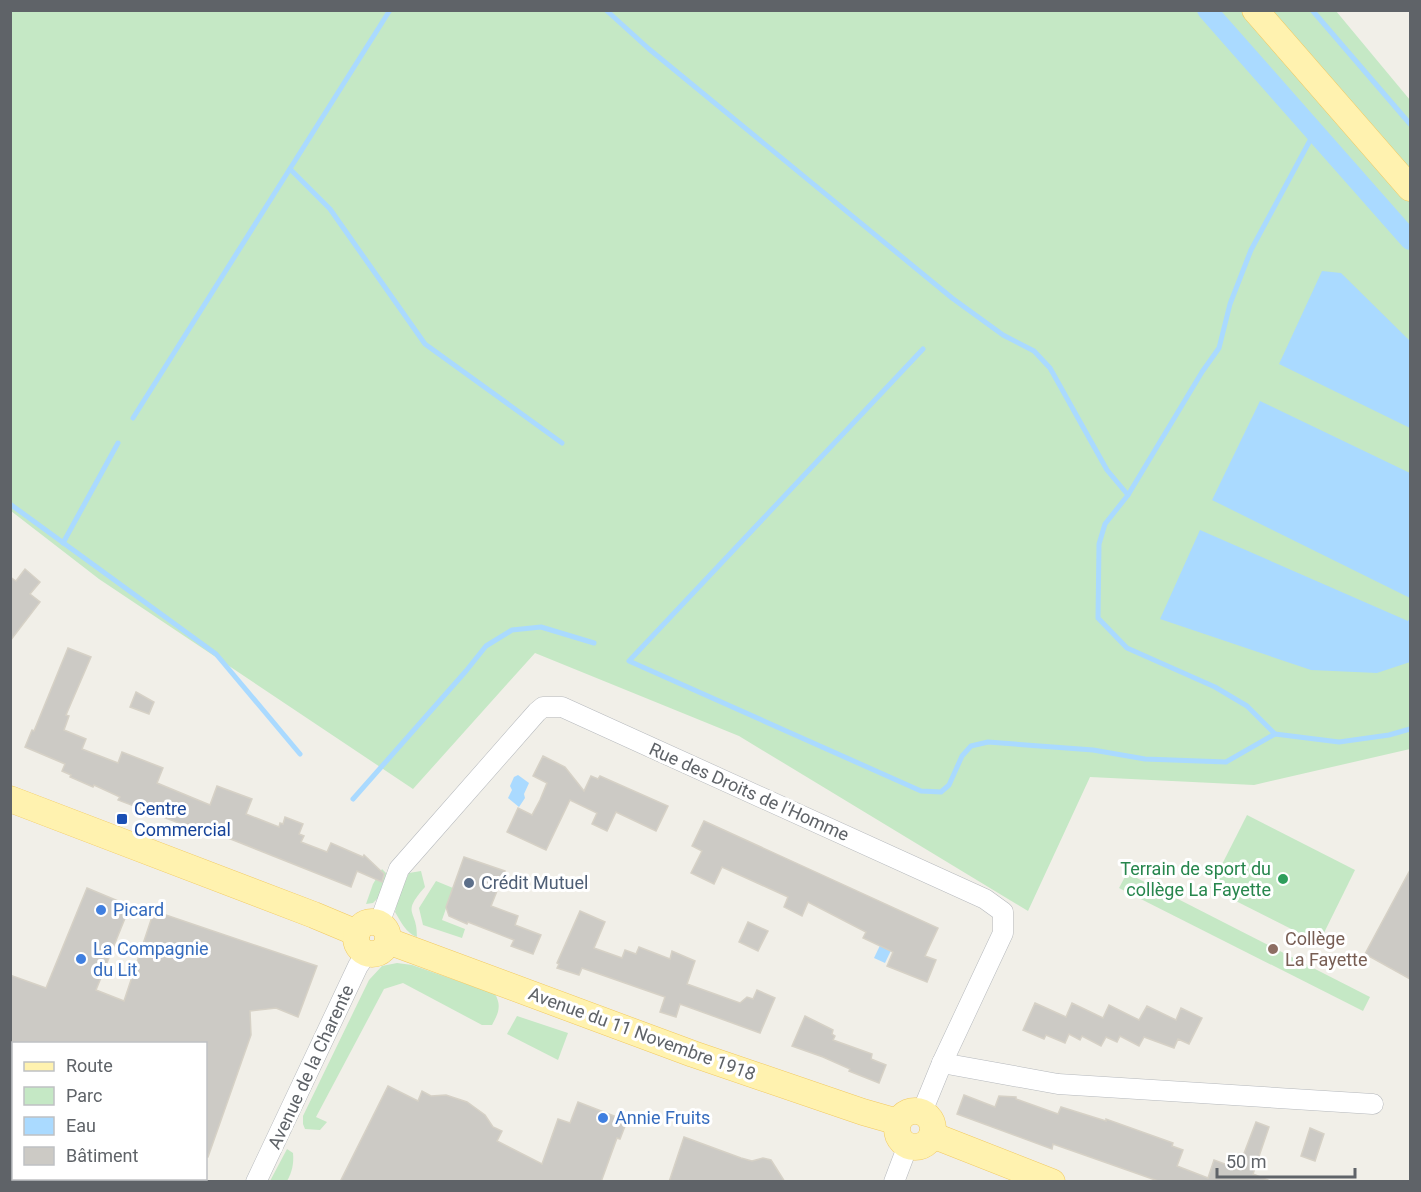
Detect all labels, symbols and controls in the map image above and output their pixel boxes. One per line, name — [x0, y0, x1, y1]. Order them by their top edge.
street label: Rue des Droits de l'Homme — [646, 738, 852, 845]
place label: Centre Commercial — [134, 798, 231, 840]
marker: Centre Commercial — [115, 812, 129, 826]
place label: Terrain de sport du collège La Fayette — [1120, 858, 1271, 900]
place label: Crédit Mutuel — [481, 872, 588, 893]
marker: Terrain de sport du collège La Fayette — [1276, 872, 1290, 886]
marker: Crédit Mutuel — [462, 876, 476, 890]
place label: Picard — [113, 899, 164, 920]
marker: Picard — [94, 903, 108, 917]
place label: Collège La Fayette — [1285, 928, 1368, 970]
place label: La Compagnie du Lit — [93, 938, 209, 980]
marker: Collège La Fayette — [1266, 942, 1280, 956]
marker: La Compagnie du Lit — [74, 952, 88, 966]
street label: Avenue de la Charente — [263, 982, 358, 1152]
street label: Avenue du 11 Novembre 1918 — [526, 983, 759, 1084]
legend — [12, 1042, 207, 1180]
text: Route — [66, 1055, 113, 1076]
text: Parc — [66, 1085, 102, 1106]
place label: Annie Fruits — [615, 1107, 710, 1128]
marker: Annie Fruits — [596, 1111, 610, 1125]
text: Eau — [66, 1115, 96, 1136]
scale bar — [1217, 1141, 1355, 1179]
text: Bâtiment — [66, 1145, 139, 1166]
text: 50 m — [1226, 1151, 1266, 1172]

